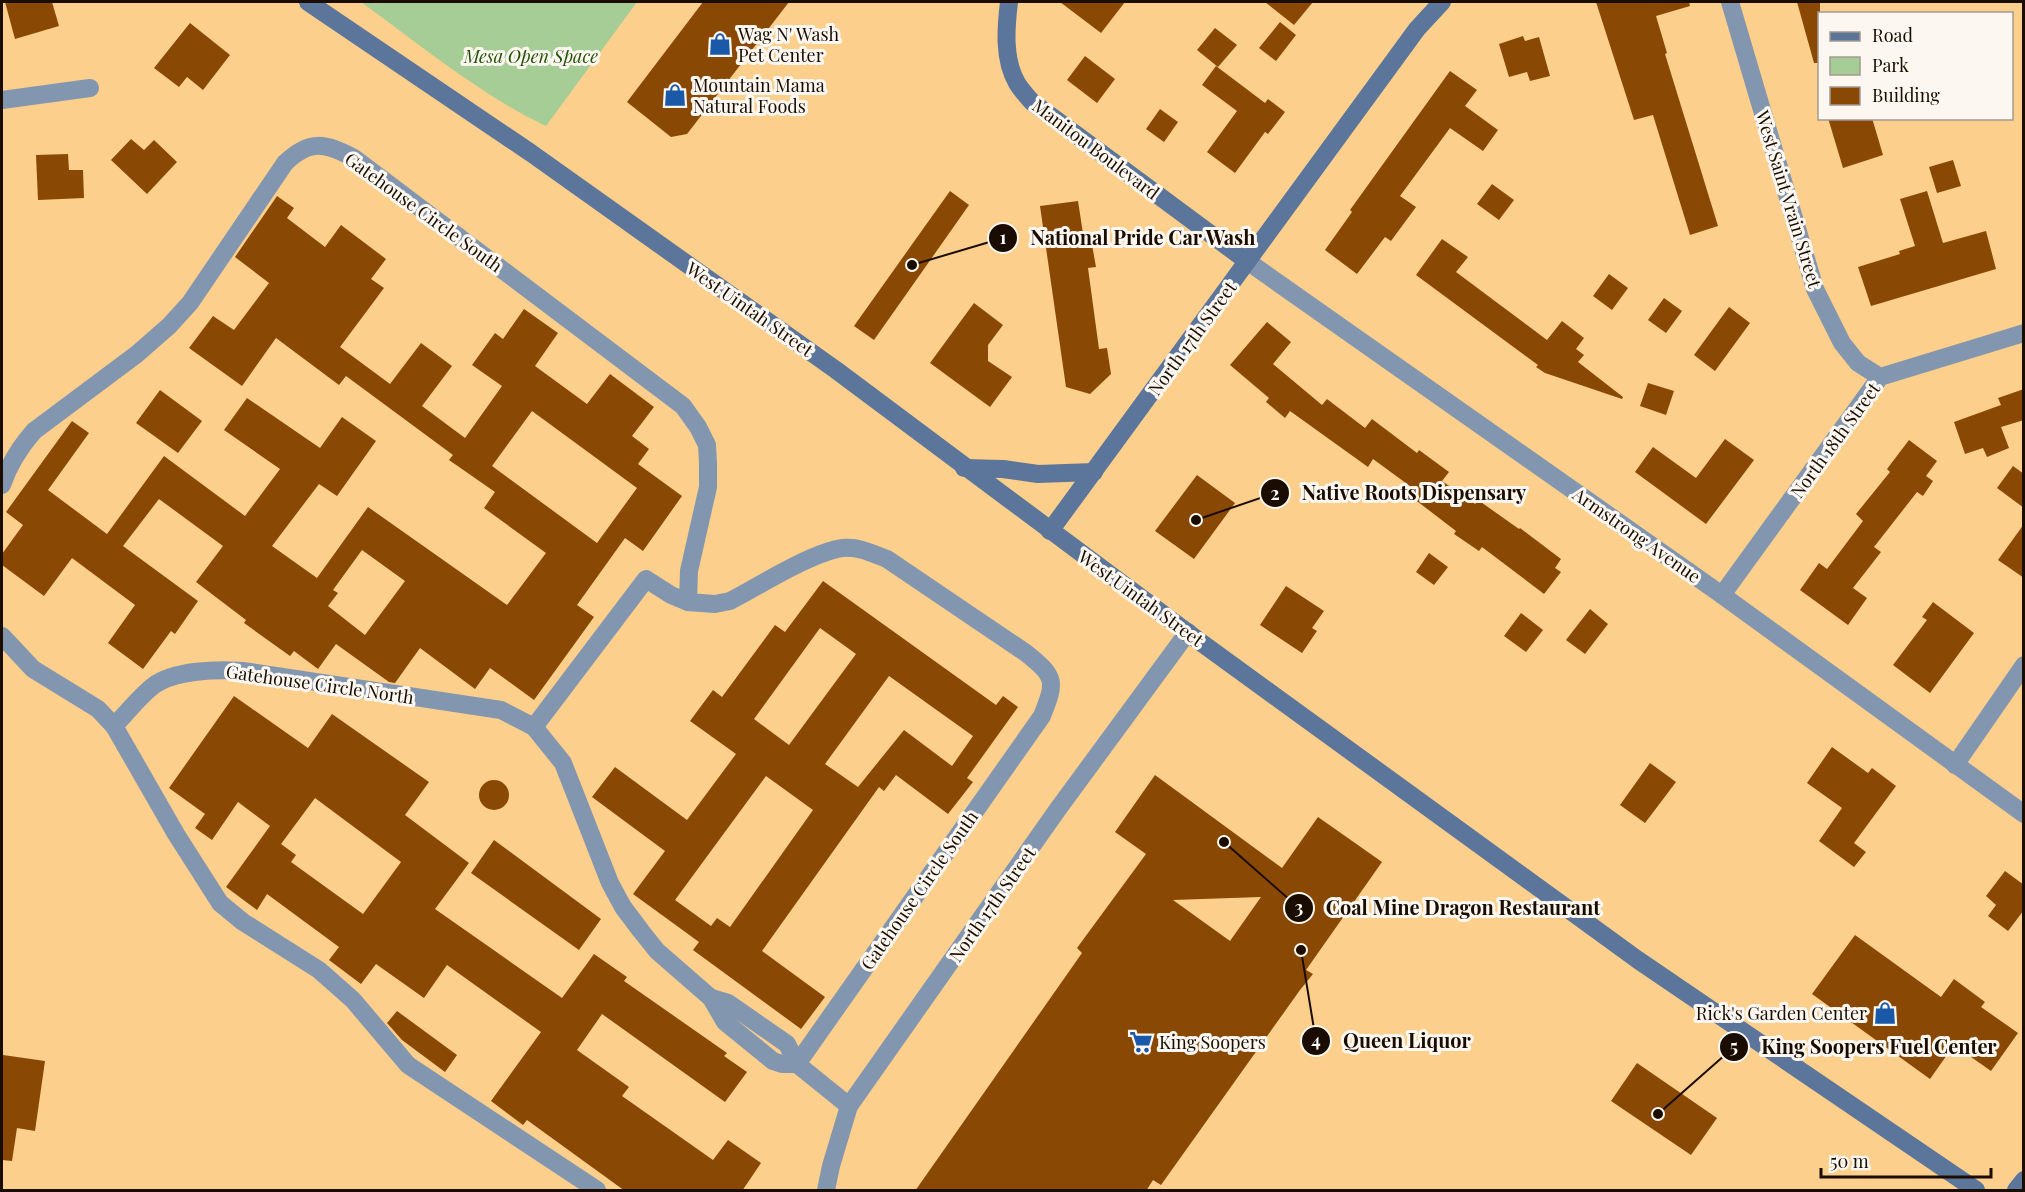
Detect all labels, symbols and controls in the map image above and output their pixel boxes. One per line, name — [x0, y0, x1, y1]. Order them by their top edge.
legend — [1818, 12, 2013, 120]
place label: Wag N' Wash Pet Center — [737, 22, 839, 67]
text: Road — [1872, 23, 1913, 47]
shop icon: Wag N' Wash Pet Center — [707, 31, 733, 57]
park label: Mesa Open Space — [463, 44, 598, 68]
text: Park — [1872, 53, 1909, 77]
place label: Mountain Mama Natural Foods — [693, 73, 825, 118]
shop icon: Mountain Mama Natural Foods — [662, 82, 688, 108]
text: Building — [1872, 83, 1940, 107]
street label: Manitou Boulevard — [1028, 93, 1165, 205]
street label: West Saint Vrain Street — [1750, 107, 1828, 291]
street label: Gatehouse Circle South — [340, 147, 508, 278]
callout: National Pride Car Wash — [988, 219, 1268, 257]
text: National Pride Car Wash — [1031, 223, 1255, 250]
text: 1 — [1000, 225, 1007, 249]
street label: West Uintah Street — [681, 256, 819, 362]
street label: North 17th Street — [1142, 276, 1242, 400]
street label: North 18th Street — [1785, 377, 1885, 503]
callout: Native Roots Dispensary — [1260, 474, 1538, 512]
text: Native Roots Dispensary — [1302, 478, 1527, 505]
text: 2 — [1270, 481, 1280, 505]
street label: Armstrong Avenue — [1568, 481, 1706, 588]
street label: West Uintah Street — [1073, 544, 1209, 652]
street label: Gatehouse Circle North — [225, 659, 416, 709]
street label: Gatehouse Circle South — [855, 805, 983, 974]
street label: North 17th Street — [943, 841, 1041, 966]
callout: Coal Mine Dragon Restaurant — [1284, 889, 1612, 927]
text: Coal Mine Dragon Restaurant — [1326, 893, 1601, 920]
text: 3 — [1295, 895, 1304, 919]
shop icon: Rick's Garden Center — [1872, 1000, 1898, 1026]
place label: Rick's Garden Center — [1696, 1001, 1867, 1025]
callout: Queen Liquor — [1301, 1022, 1483, 1060]
text: Queen Liquor — [1343, 1026, 1472, 1053]
text: 4 — [1311, 1028, 1321, 1052]
callout: King Soopers Fuel Center — [1719, 1028, 2009, 1066]
supermarket icon: King Soopers — [1128, 1029, 1154, 1055]
place label: King Soopers — [1159, 1030, 1266, 1054]
text: King Soopers Fuel Center — [1761, 1032, 1997, 1059]
text: 5 — [1730, 1034, 1738, 1058]
scale bar — [1821, 1141, 1990, 1179]
text: 50 m — [1830, 1149, 1869, 1173]

